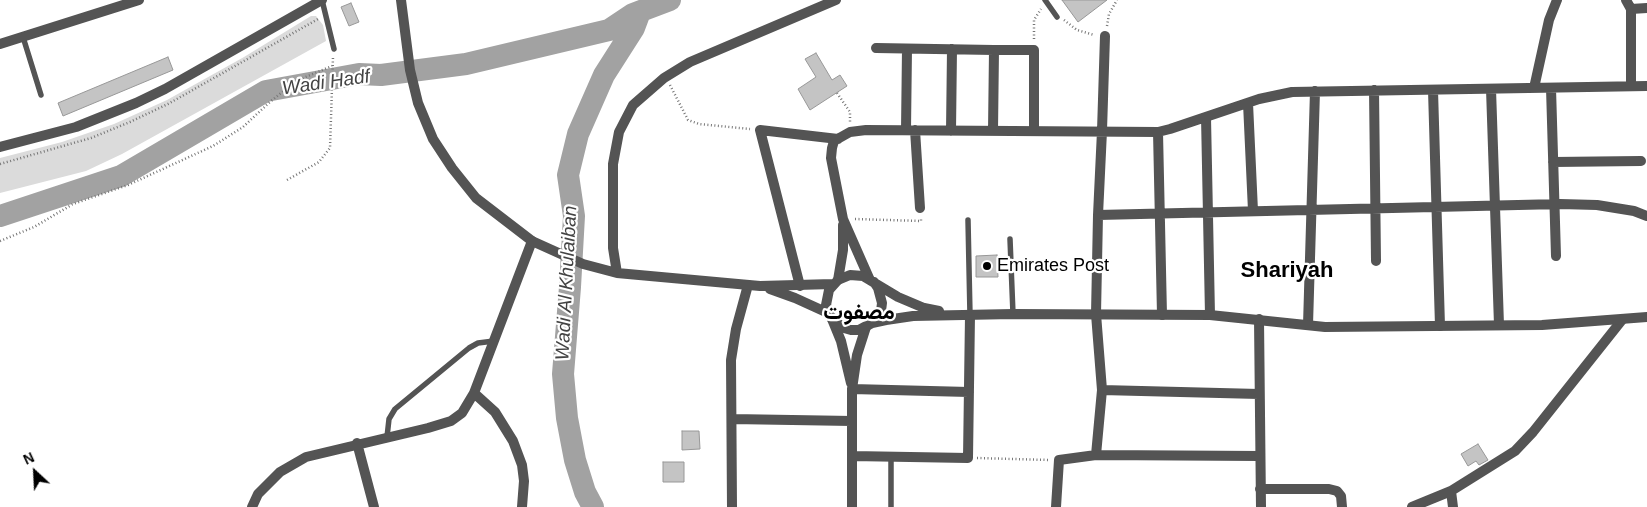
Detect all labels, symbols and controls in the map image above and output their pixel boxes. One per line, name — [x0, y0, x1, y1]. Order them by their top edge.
water label: Wadi Hadf — [281, 66, 371, 100]
water label: Wadi Al Khulaiban — [552, 205, 582, 361]
place label: Emirates Post — [997, 255, 1109, 277]
district label: Shariyah — [1241, 258, 1333, 284]
marker: Emirates Post — [981, 260, 993, 272]
district label: مصفوت — [823, 300, 895, 326]
north arrow — [10, 447, 60, 497]
text: N — [21, 449, 37, 468]

